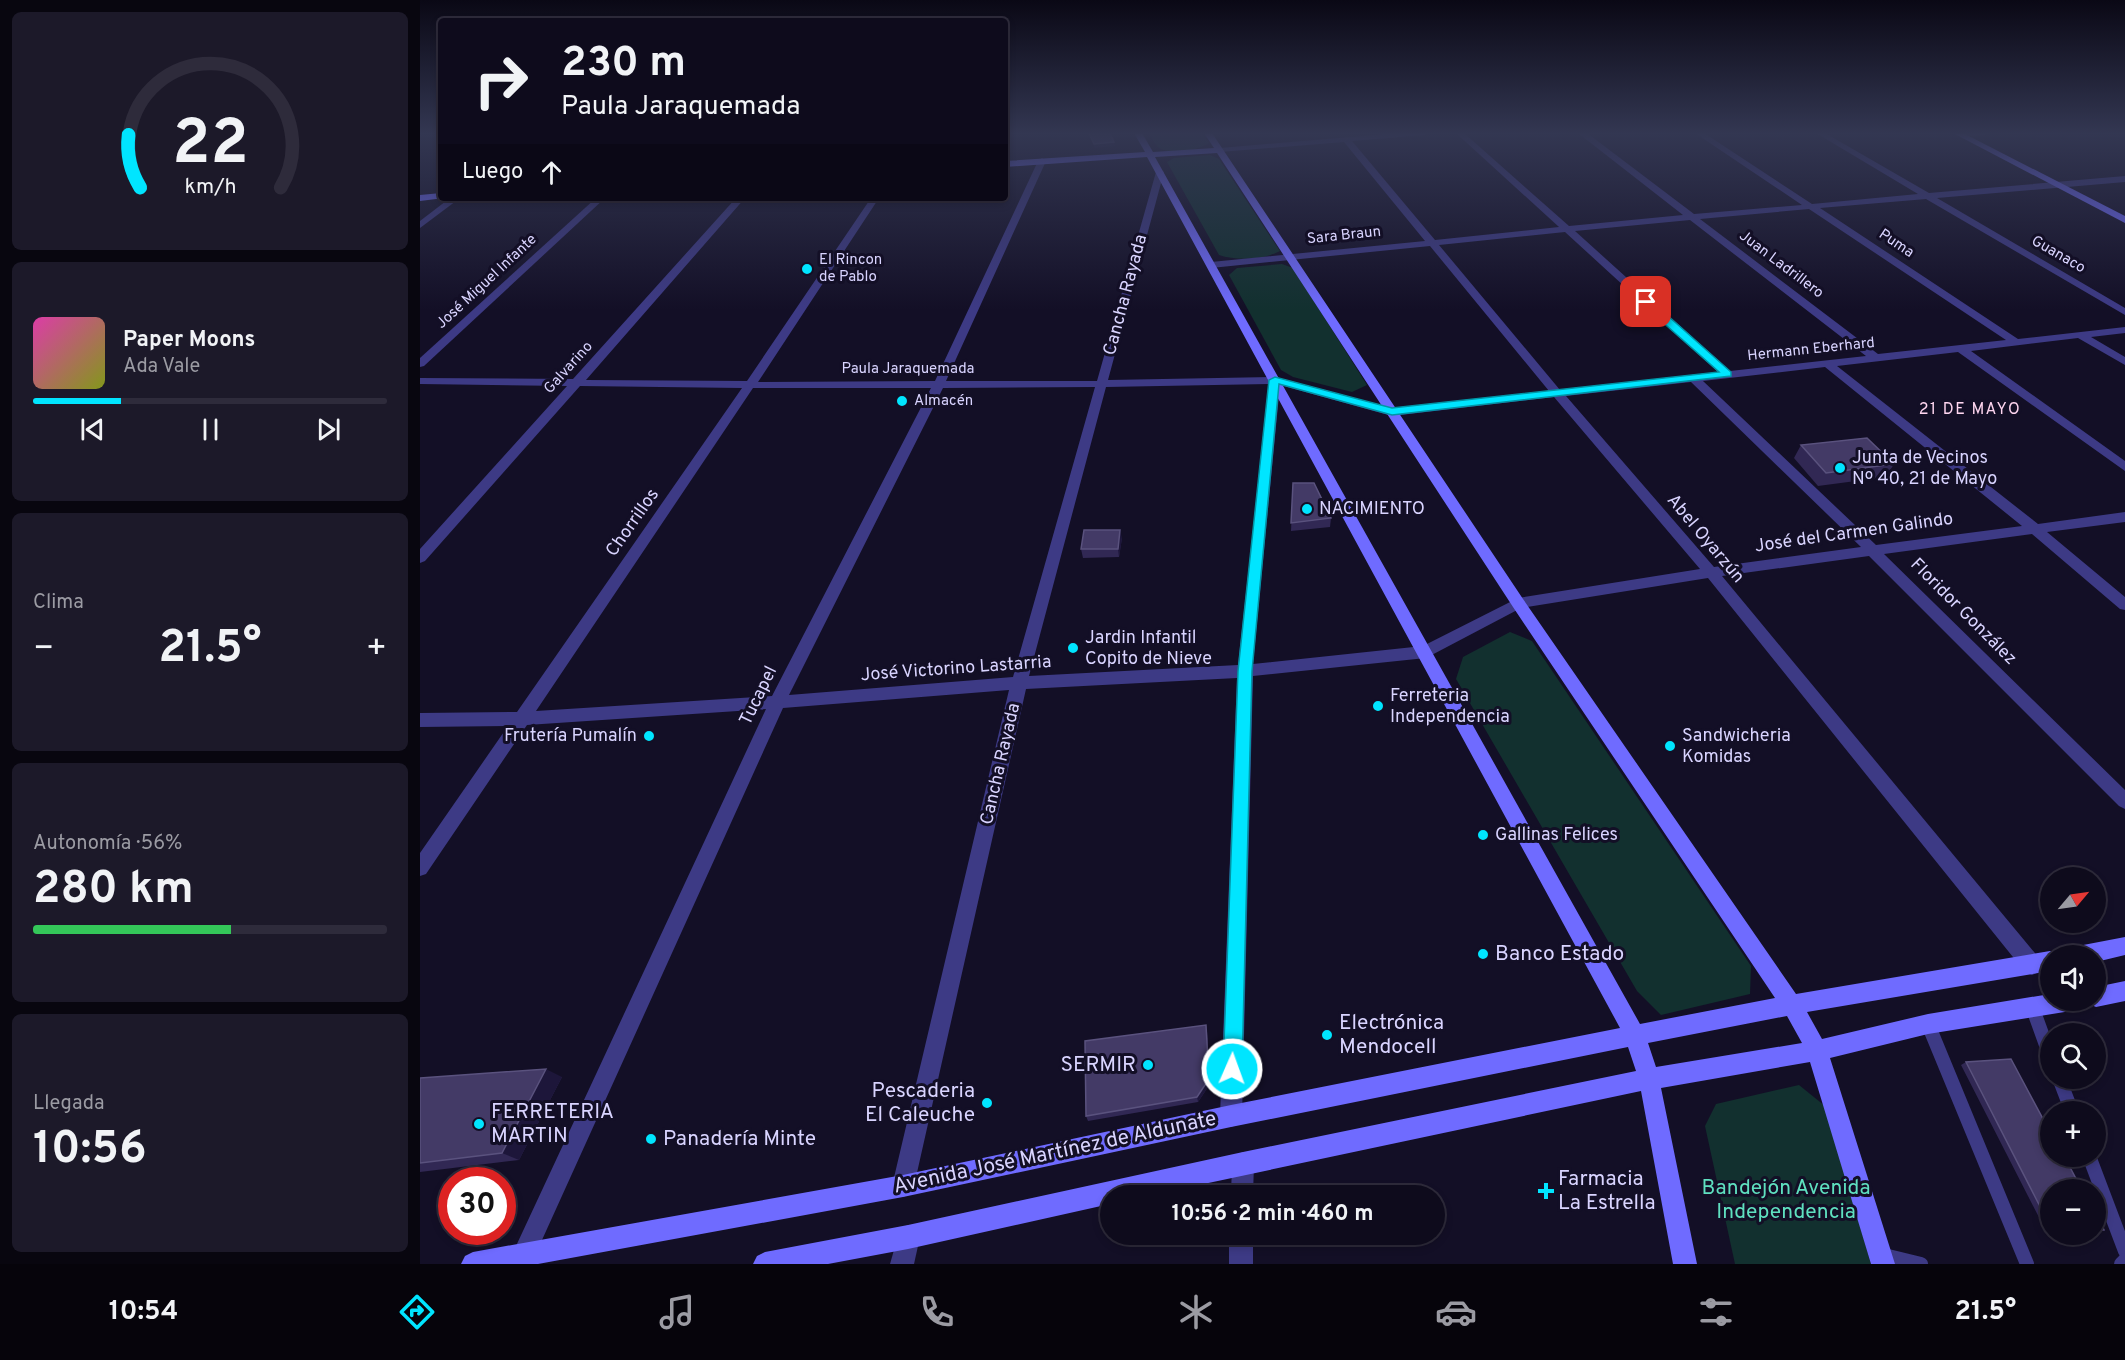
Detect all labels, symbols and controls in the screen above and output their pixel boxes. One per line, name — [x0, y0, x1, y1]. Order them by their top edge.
text: 230 m — [561, 38, 686, 91]
icon: right — [462, 42, 540, 120]
text: Paula Jaraquemada — [561, 90, 800, 124]
text: 22 — [172, 107, 248, 186]
icon: ahead — [535, 156, 568, 189]
text: Luego — [462, 159, 523, 186]
text: km/h — [184, 175, 236, 202]
street label: Sara Braun — [1306, 223, 1382, 249]
street label: Puma — [1875, 225, 1917, 263]
street label: Juan Ladrillero — [1735, 227, 1827, 303]
street label: José Miguel Infante — [433, 231, 541, 333]
street label: Cancha Rayada — [1099, 232, 1153, 358]
street label: Guanaco — [2027, 232, 2089, 278]
place label: El Rincon de Pablo — [819, 251, 882, 287]
marker: El Rincon de Pablo — [800, 262, 814, 276]
pin — [1620, 276, 1671, 327]
icon: arrive — [1629, 285, 1662, 318]
text: Paper Moons — [123, 327, 255, 354]
street label: Hermann Eberhard — [1746, 334, 1876, 366]
street label: Galvarino — [540, 338, 598, 398]
text: Ada Vale — [123, 354, 200, 380]
street label: Paula Jaraquemada — [841, 360, 975, 379]
place label: Almacén — [914, 392, 973, 411]
marker: Almacén — [895, 394, 909, 408]
district label: 21 DE MAYO — [1919, 400, 2021, 420]
icon: previous — [76, 413, 109, 446]
icon: pause — [194, 413, 227, 446]
icon: next — [312, 413, 345, 446]
place label: Junta de Vecinos Nº 40, 21 de Mayo — [1852, 447, 1997, 491]
marker: Junta de Vecinos Nº 40, 21 de Mayo — [1833, 461, 1847, 475]
street label: Chorrillos — [601, 484, 665, 562]
street label: Abel Oyarzún — [1661, 490, 1749, 588]
place label: NACIMIENTO — [1319, 498, 1425, 521]
marker: NACIMIENTO — [1300, 502, 1314, 516]
street label: José del Carmen Galindo — [1753, 508, 1955, 558]
street label: Floridor González — [1905, 554, 2021, 670]
text: Clima — [33, 590, 84, 616]
text: 21.5° — [159, 621, 261, 678]
place label: Jardin Infantil Copito de Nieve — [1085, 627, 1212, 671]
text: − — [33, 629, 54, 671]
text: + — [366, 629, 387, 671]
marker: Jardin Infantil Copito de Nieve — [1066, 641, 1080, 655]
street label: José Victorino Lastarria — [860, 651, 1052, 687]
street label: Tucapel — [735, 663, 783, 729]
place label: Ferreteria Independencia — [1390, 685, 1510, 729]
marker: Ferreteria Independencia — [1371, 699, 1385, 713]
street label: Cancha Rayada — [976, 701, 1026, 827]
place label: Frutería Pumalín — [504, 725, 637, 748]
place label: Sandwicheria Komidas — [1682, 725, 1791, 769]
marker: Frutería Pumalín — [642, 729, 656, 743]
marker: Sandwicheria Komidas — [1663, 739, 1677, 753]
place label: Gallinas Felices — [1495, 824, 1618, 847]
marker: Gallinas Felices — [1476, 828, 1490, 842]
text: Autonomía · 56% — [33, 831, 182, 857]
text: 280 km — [33, 862, 194, 919]
north arrow — [2040, 867, 2106, 933]
map controls — [2040, 867, 2106, 1245]
place label: Banco Estado — [1495, 941, 1624, 968]
button: sound — [2040, 945, 2106, 1011]
marker: Banco Estado — [1476, 947, 1490, 961]
place label: Electrónica Mendocell — [1339, 1010, 1444, 1061]
button: search — [2040, 1023, 2106, 1089]
marker: Electrónica Mendocell — [1320, 1028, 1334, 1042]
position arrow — [1200, 1037, 1264, 1101]
place label: SERMIR — [1060, 1052, 1136, 1079]
marker: SERMIR — [1141, 1058, 1155, 1072]
place label: Pescaderia El Caleuche — [865, 1078, 975, 1129]
text: Llegada — [33, 1091, 105, 1117]
marker: Pescaderia El Caleuche — [980, 1096, 994, 1110]
place label: FERRETERIA MARTIN — [491, 1099, 614, 1150]
button: + — [2040, 1101, 2106, 1167]
street label: Avenida José Martínez de Aldunate — [891, 1106, 1219, 1200]
marker: FERRETERIA MARTIN — [472, 1117, 486, 1131]
text: 10:56 — [33, 1122, 147, 1179]
place label: Panadería Minte — [663, 1126, 816, 1153]
marker: Panadería Minte — [644, 1132, 658, 1146]
place label: Farmacia La Estrella — [1558, 1166, 1656, 1217]
speed limit sign: 30 — [438, 1167, 516, 1245]
park label: Bandejón Avenida Independencia — [1702, 1175, 1870, 1226]
button: − — [2040, 1179, 2106, 1245]
marker: Farmacia La Estrella — [1539, 1184, 1553, 1198]
text: 10:56 · 2 min · 460 m — [1172, 1201, 1373, 1228]
icon: directions — [396, 1291, 438, 1333]
icon: music — [656, 1291, 698, 1333]
icon: phone — [916, 1291, 958, 1333]
icon: climate — [1175, 1291, 1217, 1333]
icon: car — [1435, 1291, 1477, 1333]
icon: filters — [1695, 1291, 1737, 1333]
text: 10:54 — [109, 1295, 178, 1329]
text: 21.5° — [1954, 1295, 2016, 1329]

